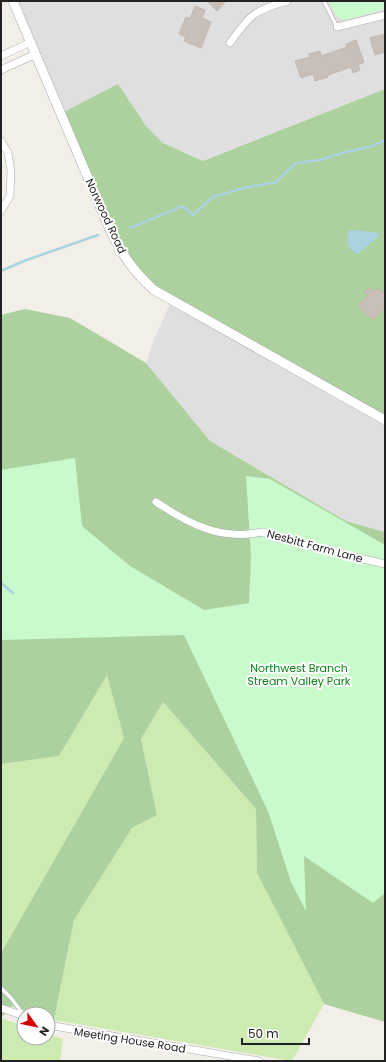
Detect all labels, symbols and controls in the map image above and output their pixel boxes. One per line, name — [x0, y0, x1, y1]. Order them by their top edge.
street label: Norwood Road — [82, 176, 130, 256]
street label: Nesbitt Farm Lane — [265, 525, 365, 567]
park label: Northwest Branch Stream Valley Park — [248, 660, 351, 689]
north arrow — [16, 1006, 56, 1046]
scale bar — [242, 1020, 309, 1046]
street label: Meeting House Road — [73, 1023, 187, 1057]
text: N — [35, 1024, 53, 1039]
text: 50 m — [248, 1025, 279, 1042]

